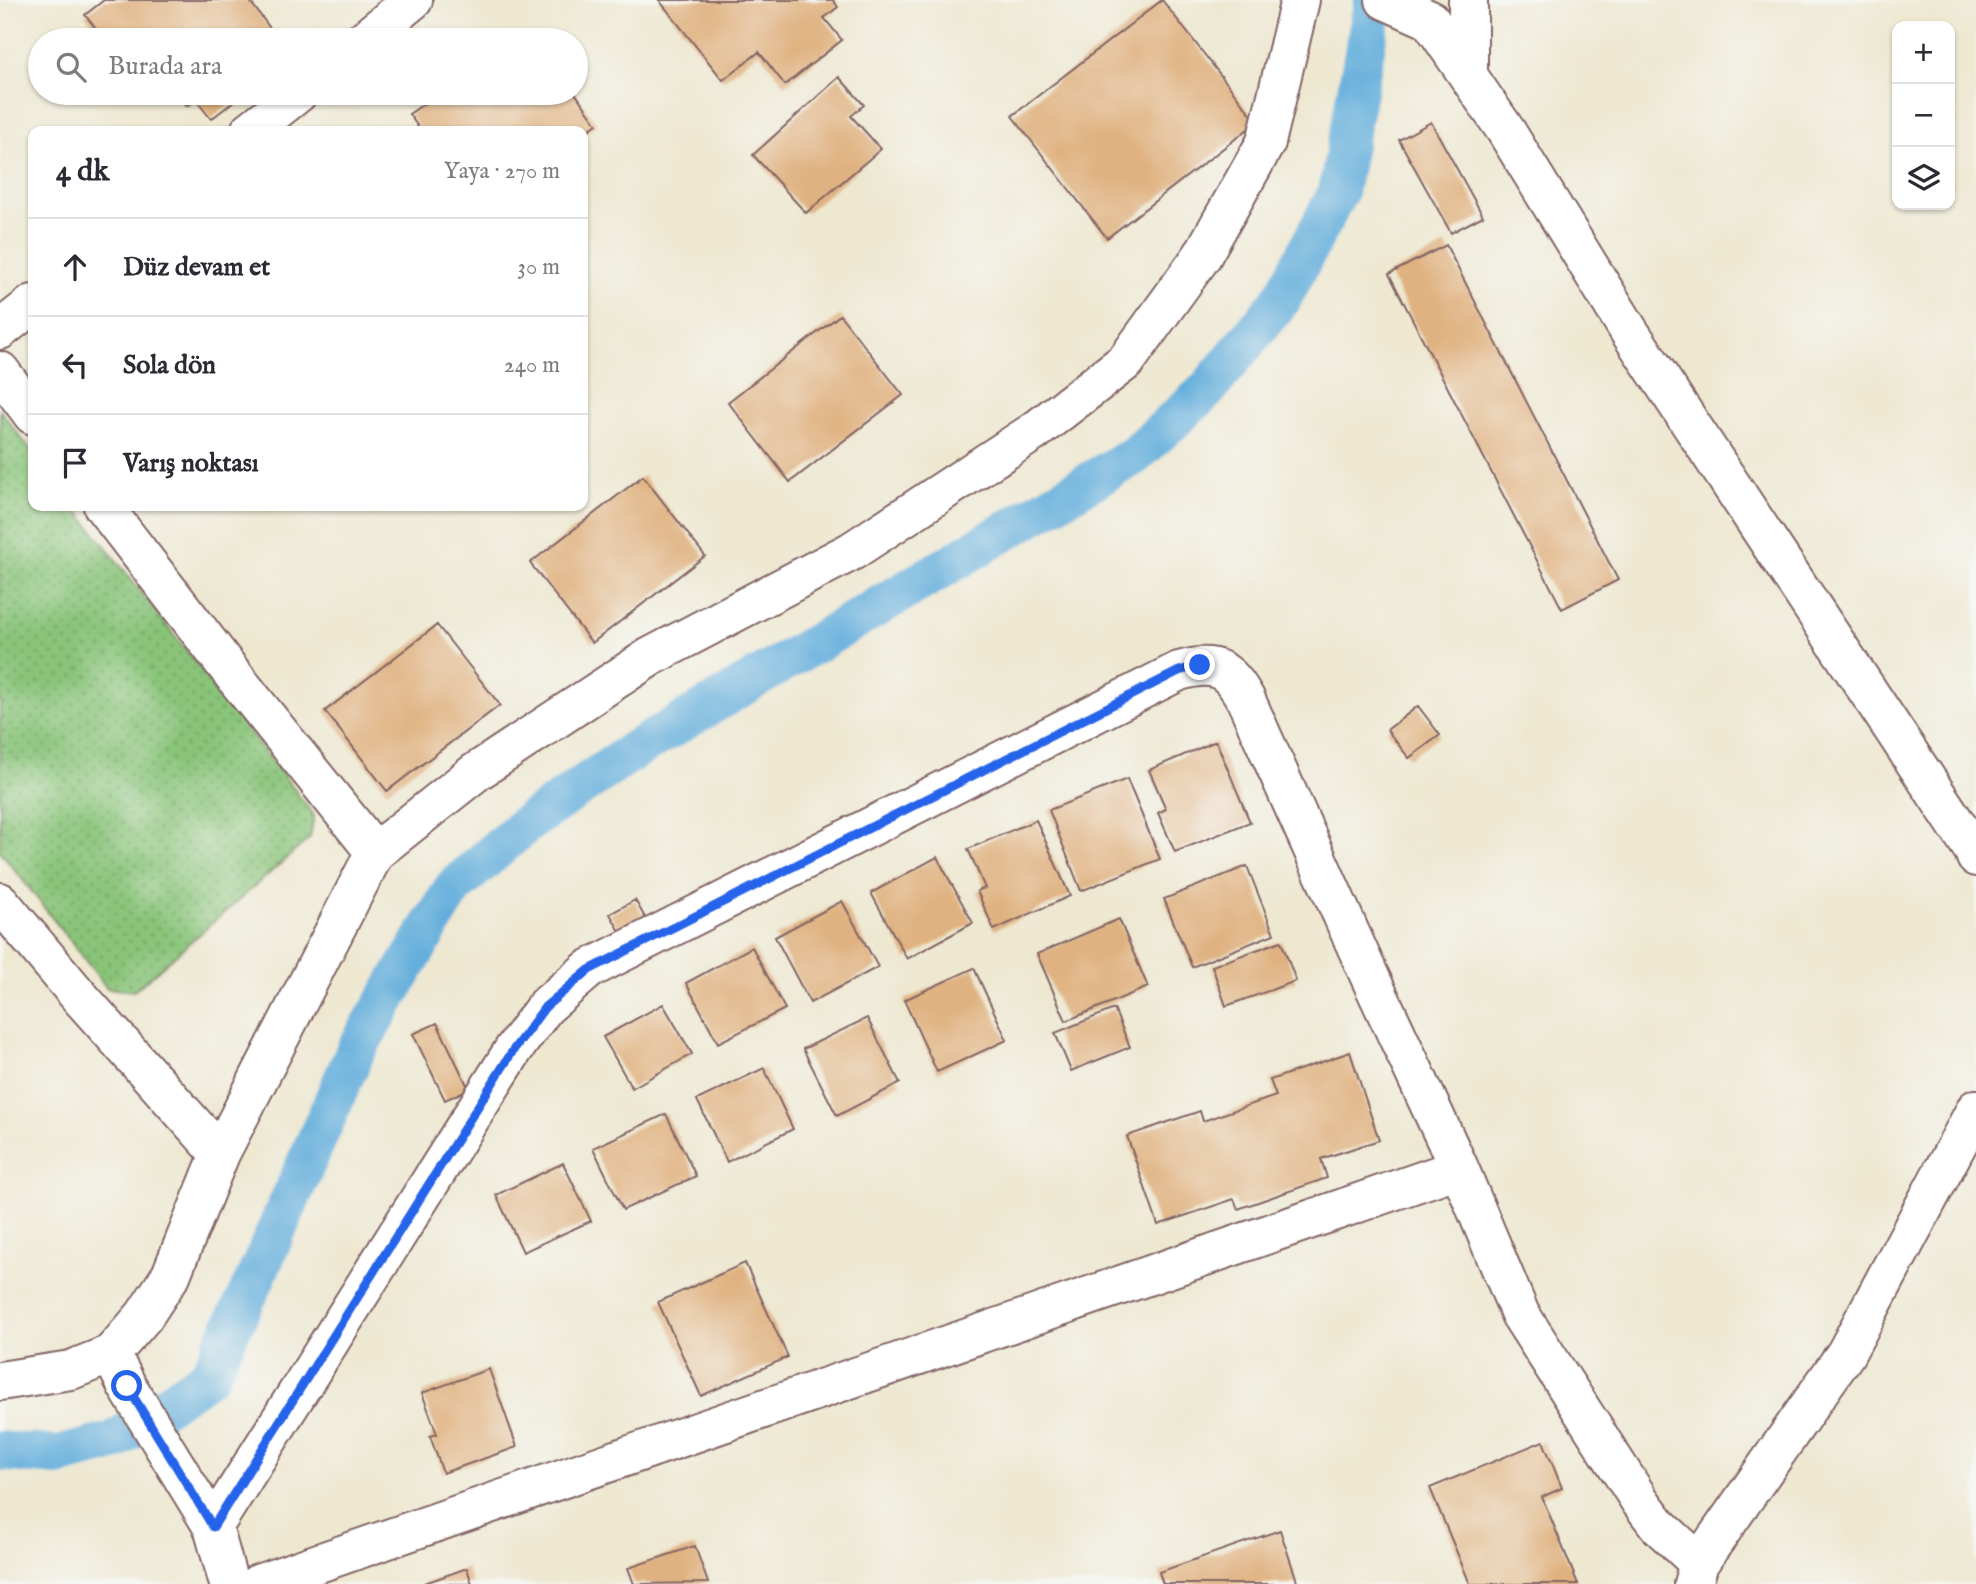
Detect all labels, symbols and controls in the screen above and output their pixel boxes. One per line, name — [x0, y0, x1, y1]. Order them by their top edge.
map controls — [1892, 21, 1955, 210]
button: + — [1892, 21, 1955, 84]
search box — [28, 28, 588, 105]
icon: search — [52, 48, 90, 86]
text: Burada ara — [108, 50, 222, 83]
button: − — [1892, 84, 1955, 147]
button: layers — [1892, 147, 1955, 210]
text: 4 dk — [56, 153, 109, 191]
text: Yaya · 270 m — [444, 157, 560, 186]
icon: ahead — [56, 248, 94, 286]
text: Düz devam et — [123, 251, 270, 284]
text: 30 m — [517, 253, 560, 282]
icon: left — [56, 346, 94, 384]
text: Sola dön — [123, 349, 216, 382]
text: 240 m — [504, 351, 560, 380]
icon: arrive — [56, 444, 94, 482]
text: Varış noktası — [123, 447, 259, 480]
route end — [1184, 649, 1215, 680]
route start — [111, 1370, 142, 1401]

